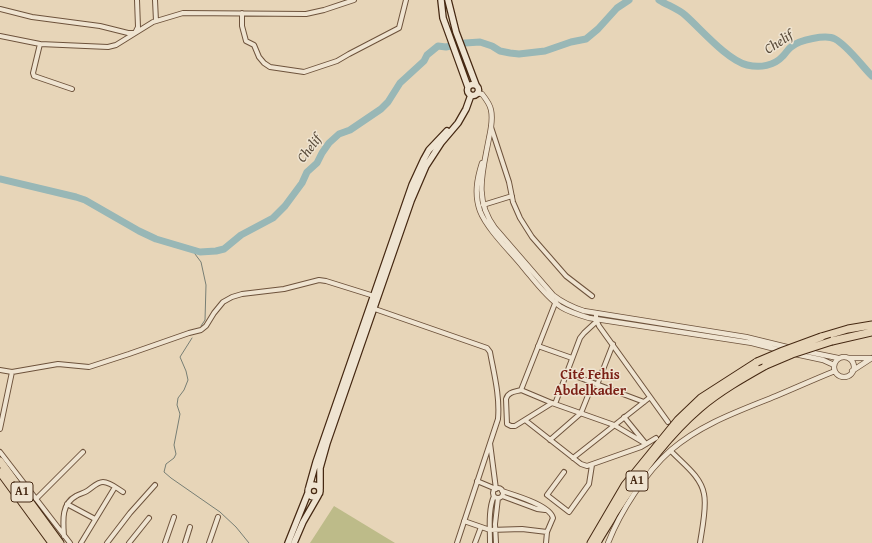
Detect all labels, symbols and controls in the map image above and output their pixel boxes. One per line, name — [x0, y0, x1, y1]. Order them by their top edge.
water label: Chelif — [762, 28, 796, 58]
water label: Chelif — [294, 132, 326, 166]
district label: Cité Fehis Abdelkader — [554, 367, 626, 400]
road number: A1 — [626, 471, 648, 491]
road number: A1 — [11, 482, 33, 502]

